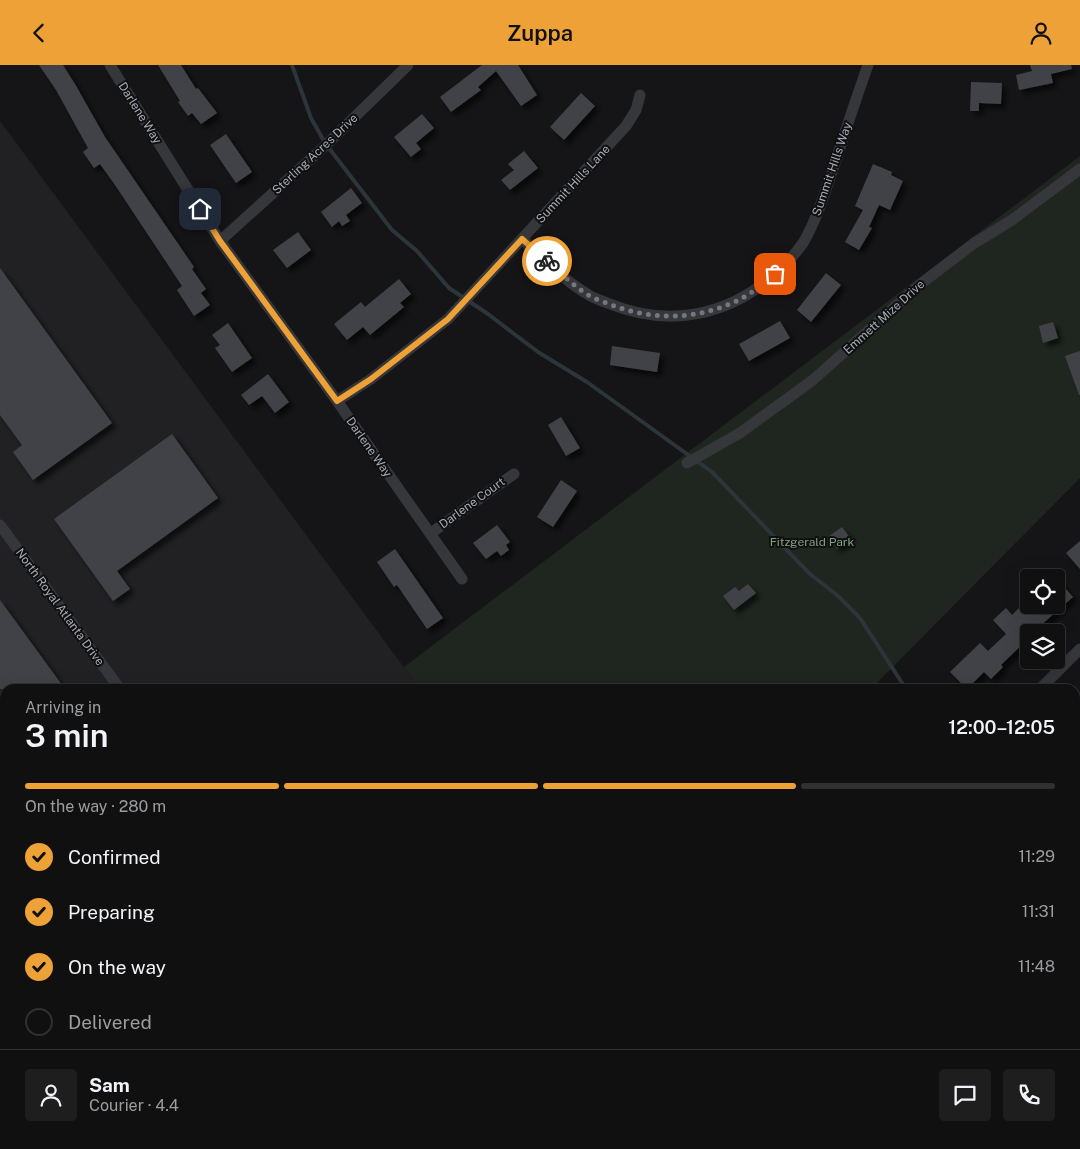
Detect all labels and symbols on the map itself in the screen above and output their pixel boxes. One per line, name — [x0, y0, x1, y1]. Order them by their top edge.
street label: Darlene Way — [116, 80, 165, 147]
street label: Sterling Acres Drive — [269, 111, 361, 197]
street label: Summit Hills Way — [809, 120, 855, 218]
street label: Summit Hills Lane — [533, 142, 613, 226]
pin — [179, 188, 221, 230]
courier — [522, 236, 572, 286]
pin — [754, 253, 796, 295]
street label: Emmett Mize Drive — [841, 277, 927, 357]
street label: Darlene Way — [343, 414, 395, 480]
street label: Darlene Court — [436, 474, 508, 531]
park label: Fitzgerald Park — [770, 535, 855, 549]
street label: North Royal Atlanta Drive — [13, 546, 107, 668]

